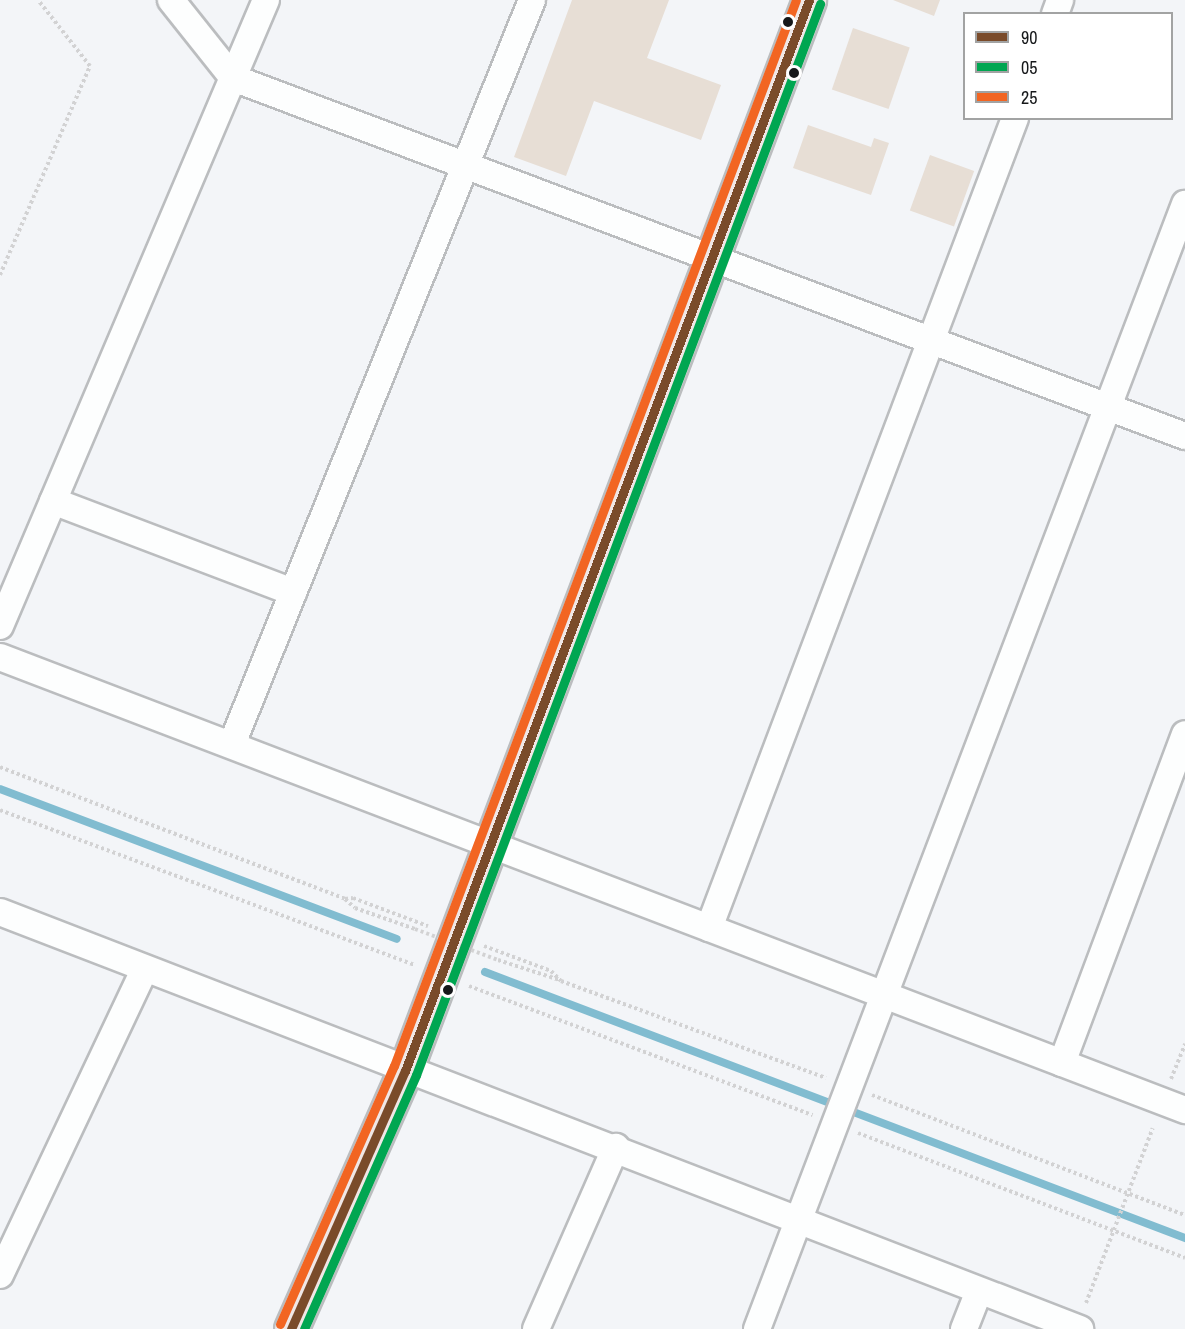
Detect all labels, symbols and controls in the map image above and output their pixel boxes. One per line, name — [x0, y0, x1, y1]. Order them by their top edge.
legend — [963, 12, 1173, 120]
unlabelled marker — [782, 16, 794, 28]
text: 90 — [1021, 25, 1037, 50]
text: 05 — [1021, 55, 1037, 80]
unlabelled marker — [788, 67, 800, 79]
text: 25 — [1021, 85, 1037, 110]
unlabelled marker — [442, 984, 454, 996]

